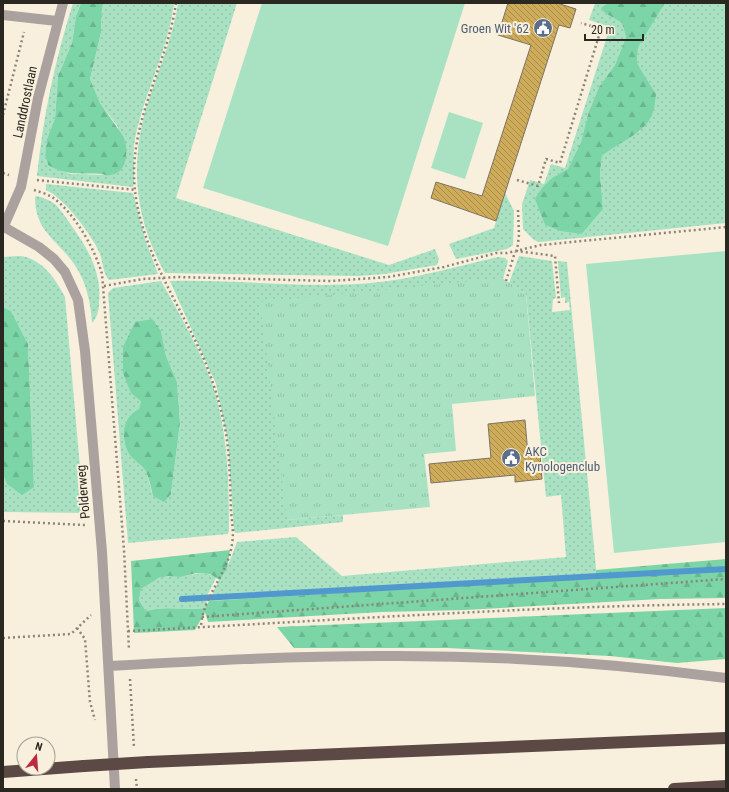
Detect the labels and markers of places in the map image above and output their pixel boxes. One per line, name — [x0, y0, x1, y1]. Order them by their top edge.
public building icon: Groen Wit '62 — [532, 17, 554, 39]
place label: Groen Wit '62 — [461, 21, 529, 36]
place label: AKC Kynologenclub — [525, 444, 600, 474]
public building icon: AKC Kynologenclub — [500, 447, 522, 469]

